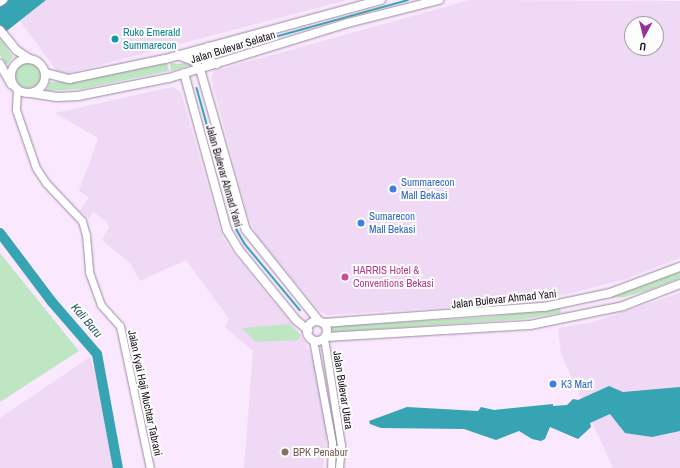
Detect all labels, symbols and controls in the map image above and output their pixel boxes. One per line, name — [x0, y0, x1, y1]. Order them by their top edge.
north arrow — [624, 16, 664, 56]
place label: Ruko Emerald Summarecon — [123, 26, 180, 52]
street label: Jalan Bulevar Selatan — [189, 28, 277, 66]
marker: Ruko Emerald Summarecon — [110, 34, 120, 44]
text: U — [639, 40, 647, 54]
street label: Jalan Bulevar Ahmad Yani — [203, 123, 245, 229]
place label: Summarecon Mall Bekasi — [401, 176, 455, 202]
marker: Summarecon Mall Bekasi — [388, 184, 398, 194]
place label: Sumarecon Mall Bekasi — [369, 210, 416, 236]
marker: Sumarecon Mall Bekasi — [356, 218, 366, 228]
place label: HARRIS Hotel & Conventions Bekasi — [353, 264, 434, 290]
marker: HARRIS Hotel & Conventions Bekasi — [340, 272, 350, 282]
street label: Jalan Bulevar Ahmad Yani — [451, 287, 557, 311]
water label: Kali Baru — [67, 301, 105, 341]
street label: Jalan Kyai Haji Muchtar Tabrani — [125, 329, 165, 457]
street label: Jalan Bulevar Utara — [330, 350, 356, 430]
place label: K3 Mart — [561, 377, 593, 391]
marker: K3 Mart — [548, 379, 558, 389]
place label: BPK Penabur — [293, 445, 348, 459]
marker: BPK Penabur — [280, 447, 290, 457]

